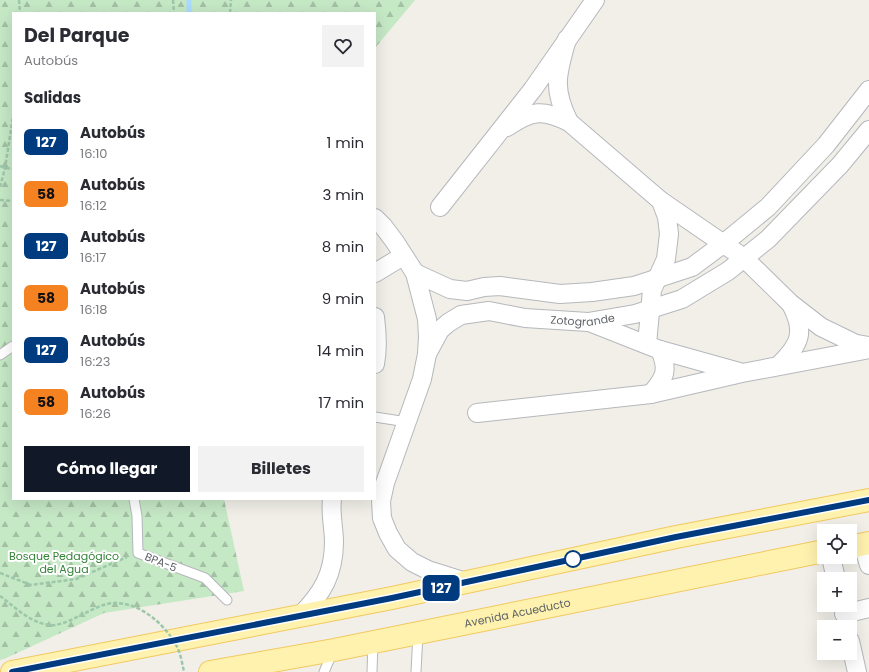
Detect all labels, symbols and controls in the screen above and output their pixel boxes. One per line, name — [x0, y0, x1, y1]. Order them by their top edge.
text: Del Parque — [24, 22, 129, 49]
button: heart — [322, 25, 364, 67]
text: Autobús — [24, 51, 78, 70]
text: Salidas — [24, 87, 81, 108]
text: Autobús — [80, 122, 145, 143]
text: 127 — [36, 132, 56, 152]
text: 1 min — [326, 132, 364, 153]
text: 16:10 — [80, 144, 108, 163]
text: Autobús — [80, 174, 145, 195]
text: 58 — [37, 184, 55, 204]
text: 3 min — [322, 184, 364, 205]
text: 16:12 — [80, 196, 107, 215]
text: Autobús — [80, 226, 145, 247]
text: 127 — [36, 236, 56, 256]
text: 8 min — [322, 236, 364, 257]
text: 16:17 — [80, 248, 106, 267]
text: Autobús — [80, 278, 145, 299]
text: 58 — [37, 288, 55, 308]
text: 9 min — [322, 288, 364, 309]
text: 16:18 — [80, 300, 108, 319]
street label: Zotogrande — [550, 310, 616, 330]
text: Autobús — [80, 330, 145, 351]
text: 127 — [36, 340, 56, 360]
text: 14 min — [317, 340, 364, 361]
text: 16:23 — [80, 352, 110, 371]
text: Autobús — [80, 382, 145, 403]
text: 58 — [37, 392, 55, 412]
text: 17 min — [318, 392, 364, 413]
text: 16:26 — [80, 404, 111, 423]
button: Cómo llegar — [24, 446, 190, 492]
button: Billetes — [198, 446, 364, 492]
map controls — [817, 524, 857, 660]
button: locate — [817, 524, 857, 564]
park label: Bosque Pedagógico del Agua — [9, 548, 119, 577]
street label: BPA-5 — [142, 548, 180, 576]
unlabelled marker — [564, 550, 582, 568]
button: + — [817, 572, 857, 612]
line badge: 127 — [418, 575, 464, 601]
text: 127 — [431, 578, 451, 598]
street label: Avenida Acueducto — [463, 594, 572, 632]
button: − — [817, 620, 857, 660]

